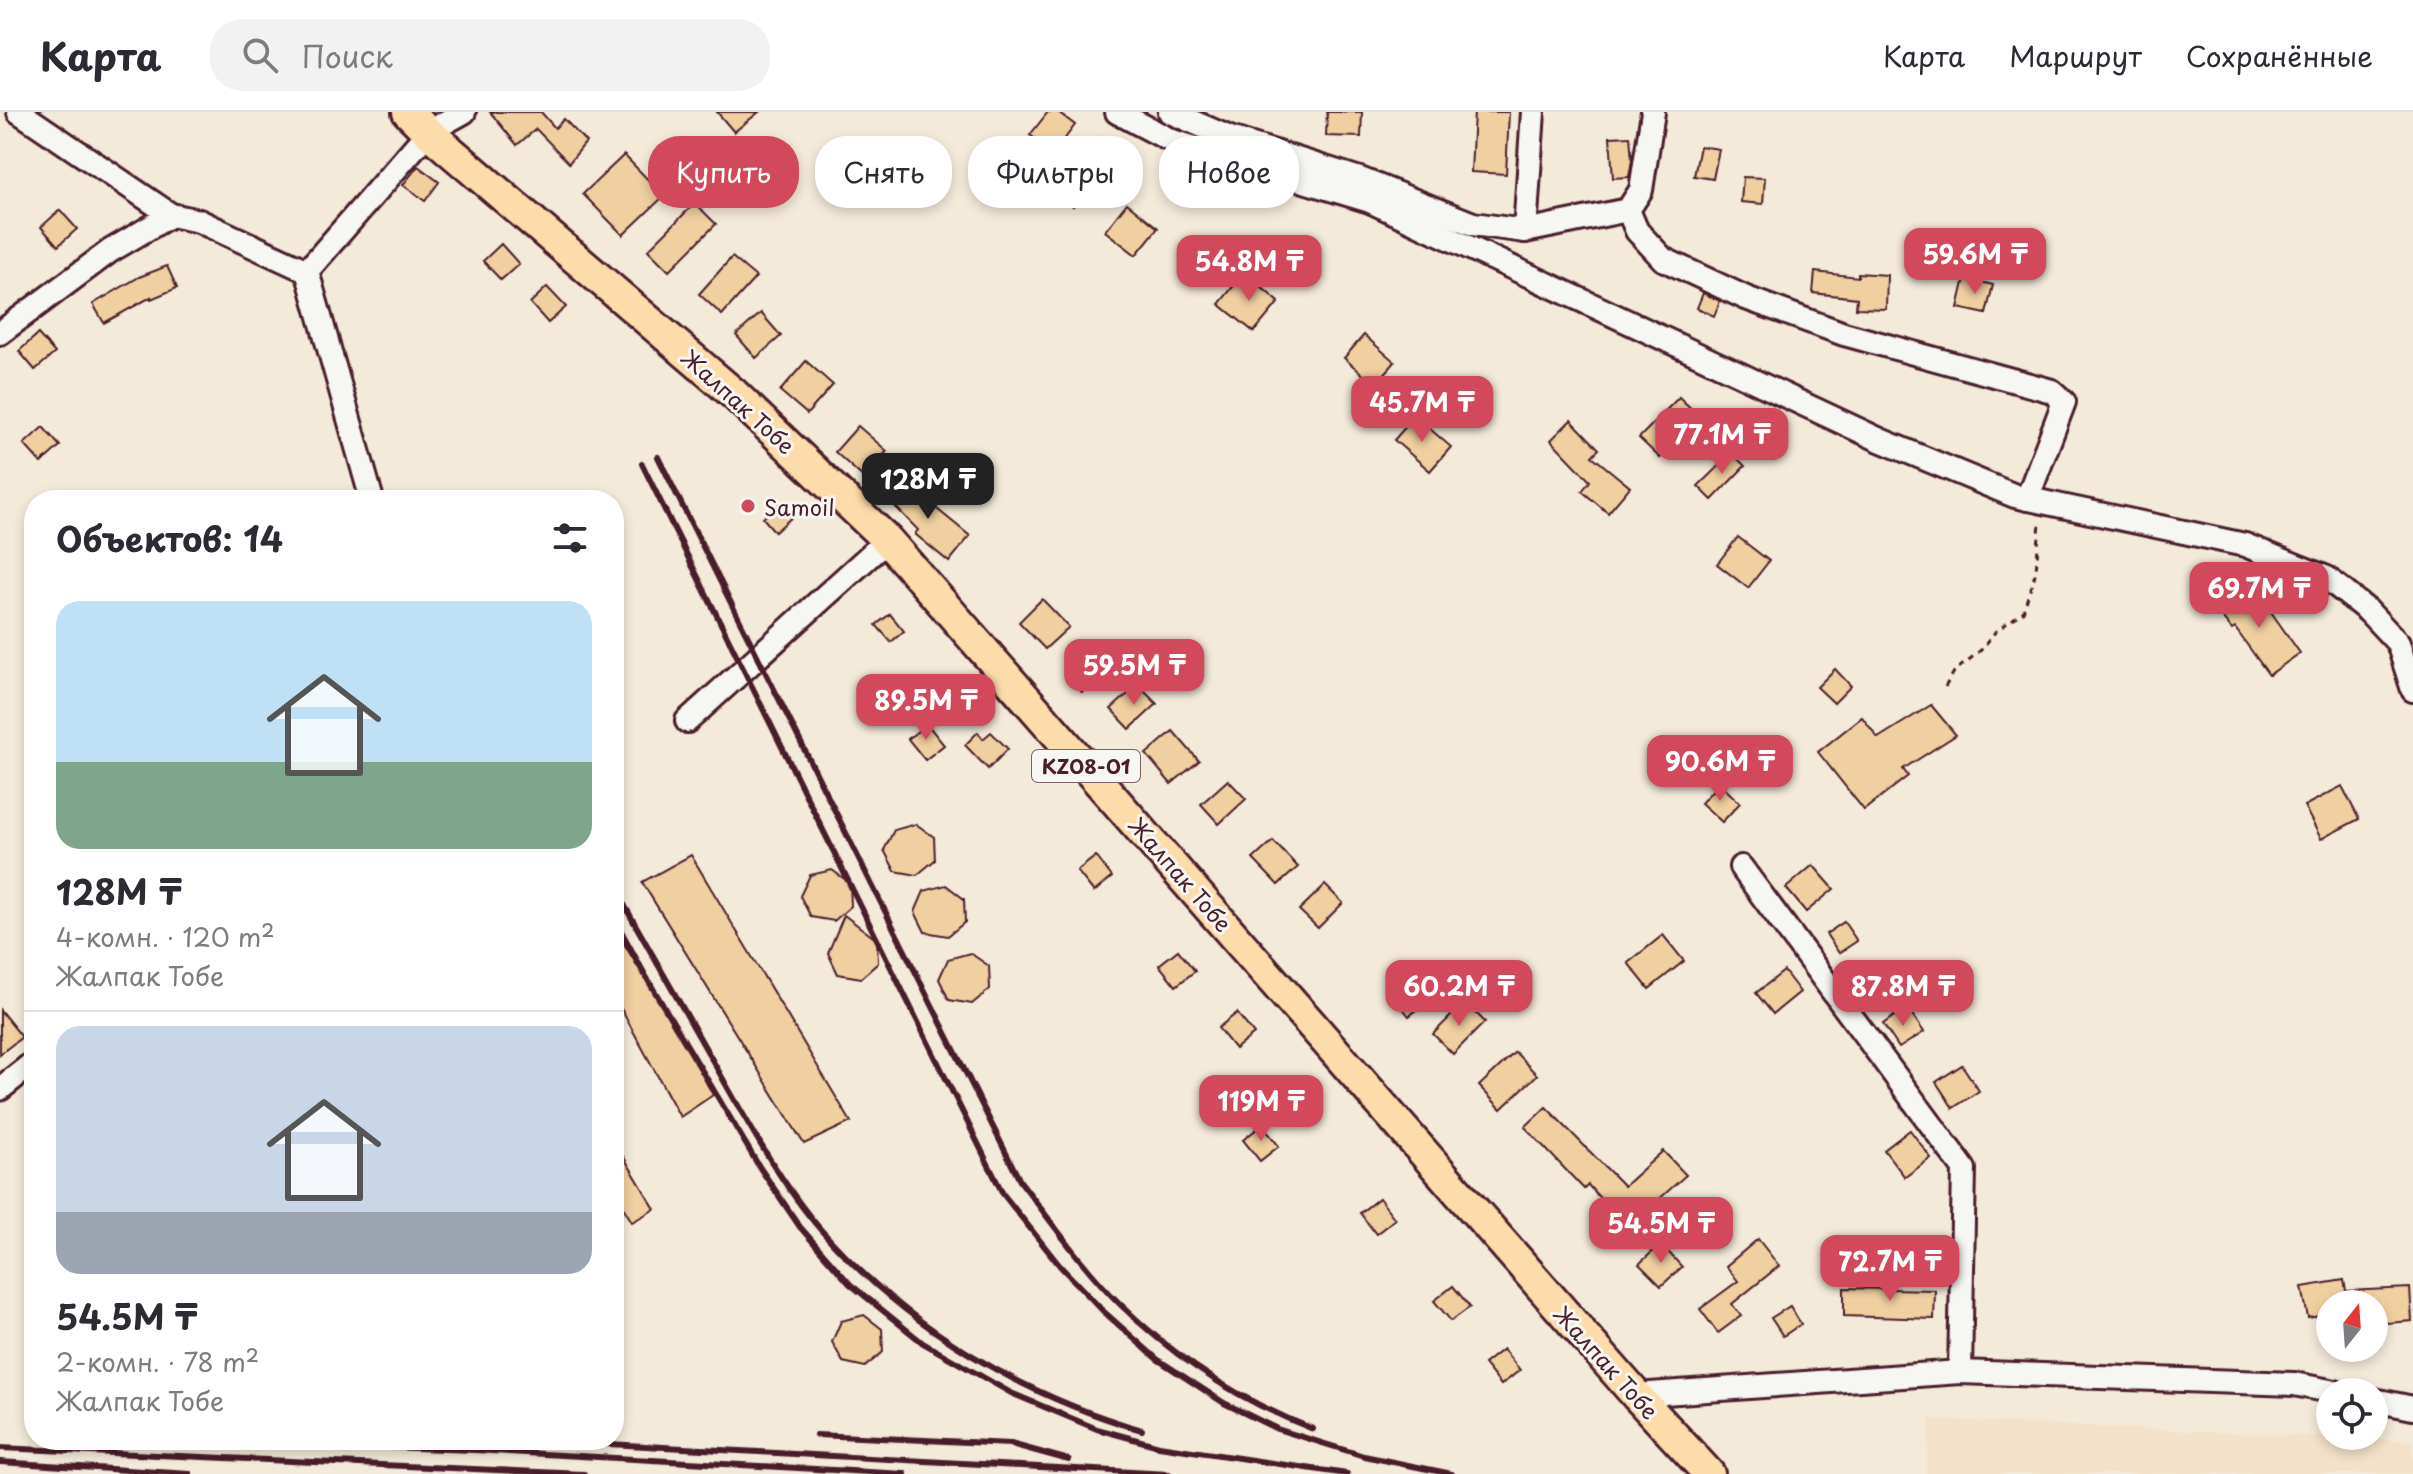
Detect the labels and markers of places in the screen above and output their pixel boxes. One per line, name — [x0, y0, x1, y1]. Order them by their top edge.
pin: 59.6M ₸ — [1901, 228, 2049, 296]
pin: 54.8M ₸ — [1175, 235, 1323, 303]
pin: 45.7M ₸ — [1348, 376, 1496, 444]
pin: 77.1M ₸ — [1648, 408, 1796, 476]
pin: 128M ₸ — [863, 453, 993, 521]
place label: Samoil — [764, 490, 834, 523]
marker: Samoil — [739, 497, 757, 515]
pin: 69.7M ₸ — [2185, 562, 2333, 630]
pin: 59.5M ₸ — [1060, 639, 1208, 707]
pin: 89.5M ₸ — [852, 674, 1000, 742]
pin: 90.6M ₸ — [1646, 735, 1794, 803]
pin: 60.2M ₸ — [1385, 960, 1533, 1028]
pin: 87.8M ₸ — [1829, 960, 1977, 1028]
pin: 119M ₸ — [1196, 1075, 1326, 1143]
pin: 54.5M ₸ — [1587, 1197, 1735, 1265]
pin: 72.7M ₸ — [1816, 1235, 1964, 1303]

